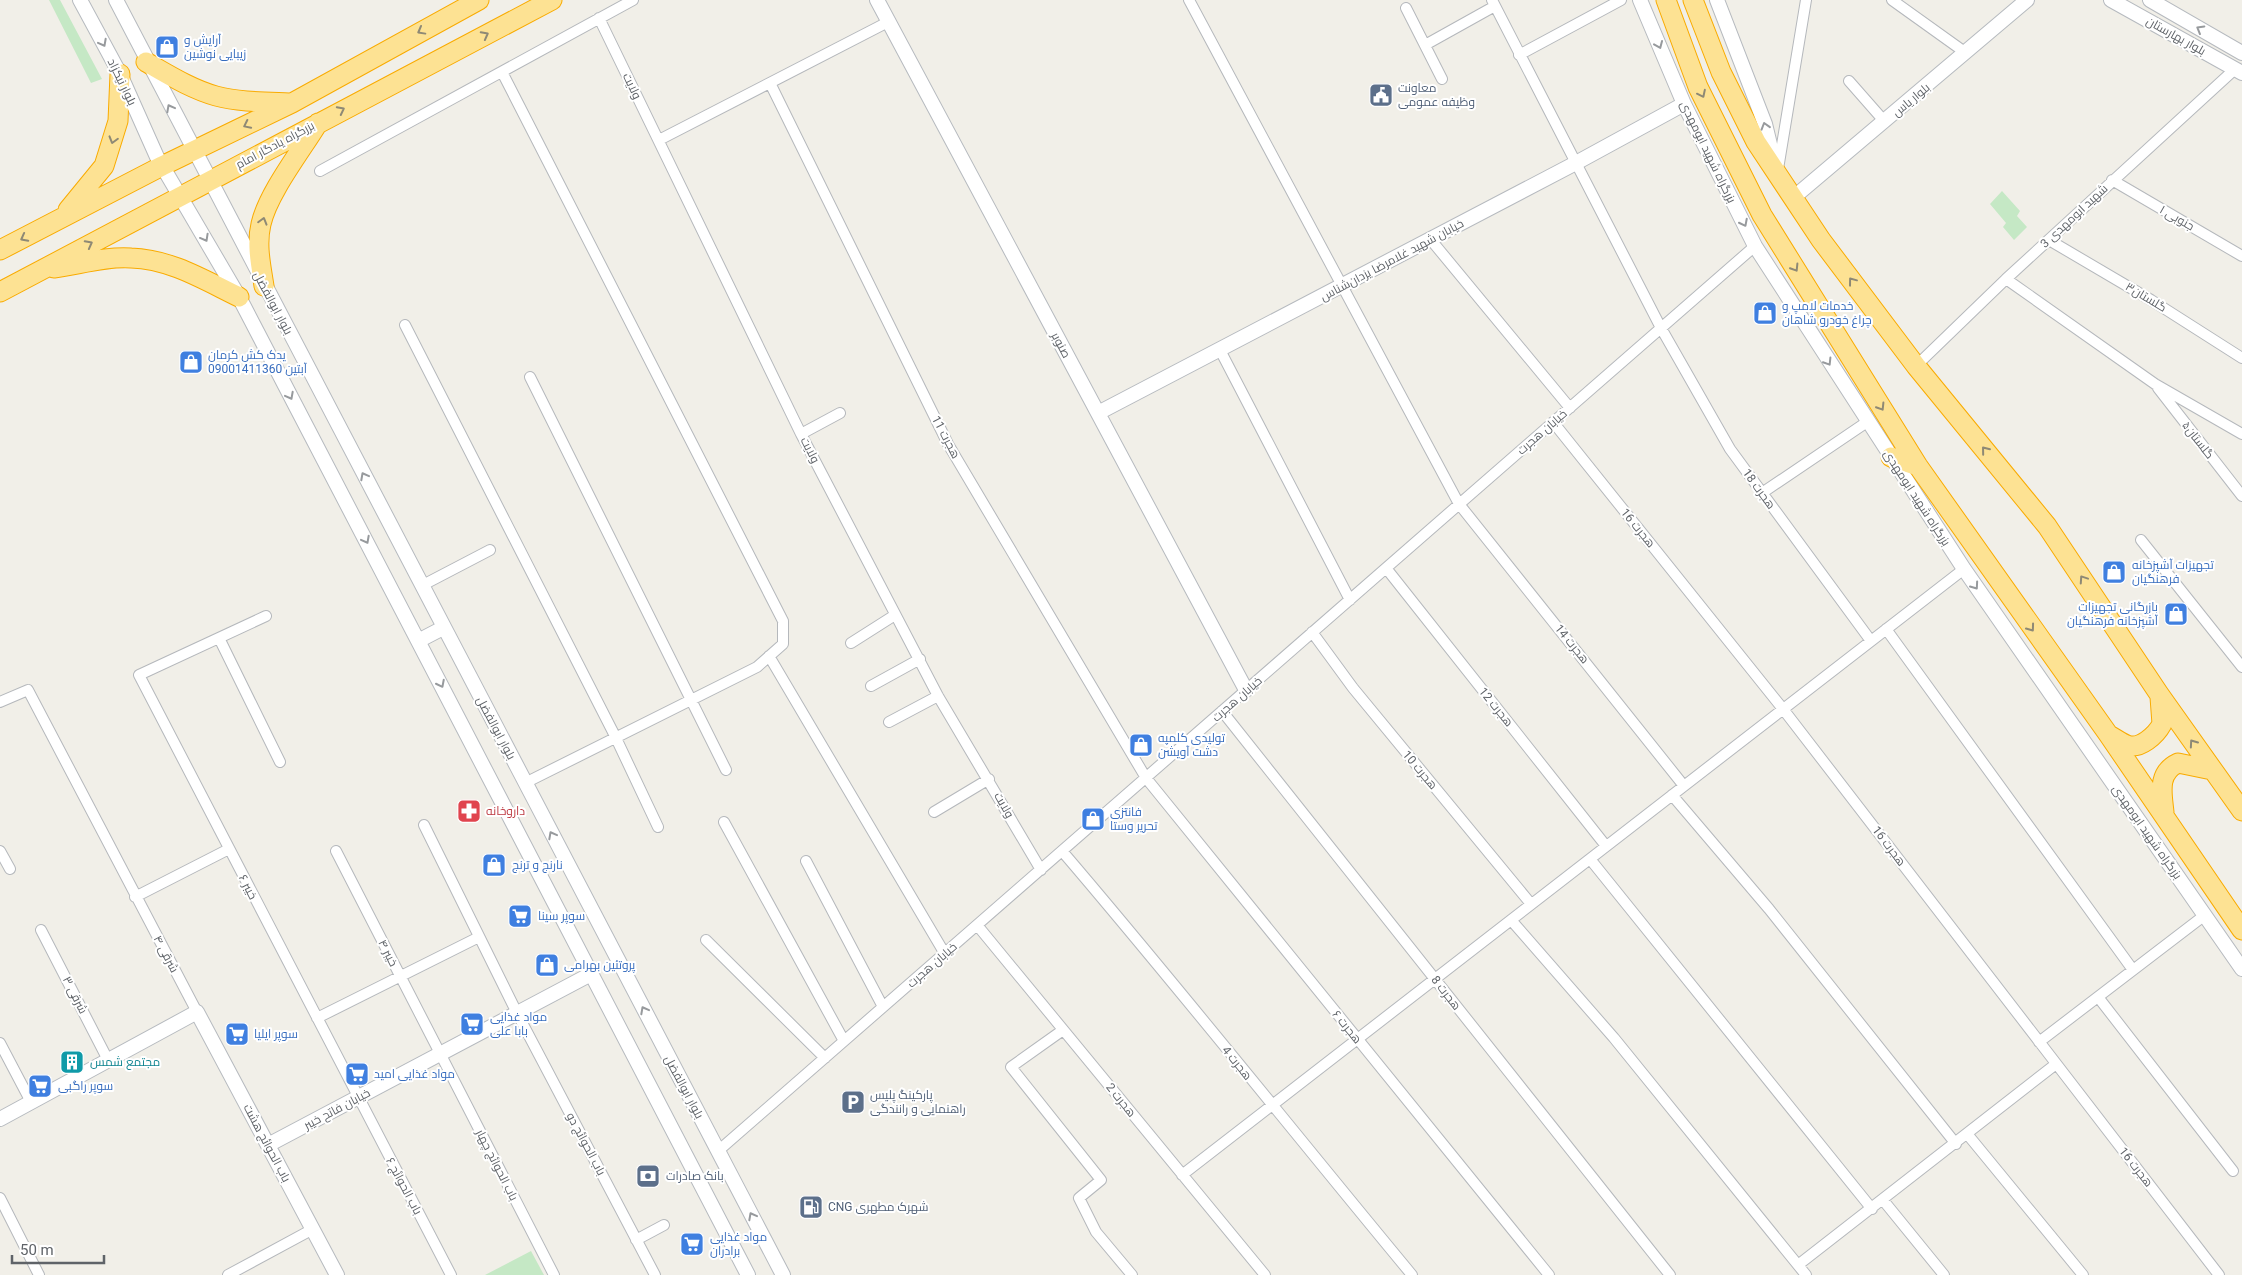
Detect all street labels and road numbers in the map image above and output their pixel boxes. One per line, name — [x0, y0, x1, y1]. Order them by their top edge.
street label: بلوار بهارستان — [2144, 14, 2208, 58]
street label: بلوار نیکزاد — [105, 56, 139, 108]
street label: ولایت — [620, 71, 644, 101]
street label: بلوار یاس — [1889, 80, 1933, 120]
street label: بزرگراه شهید ابومهدی — [1677, 99, 1739, 205]
street label: بزرگراه یادگار امام — [233, 118, 317, 173]
street label: شهید ابومهدی 3 — [2038, 181, 2111, 251]
street label: جنوبی ۱ — [2157, 203, 2197, 233]
street label: خیابان شهید غلامرضا یزدان‌شناس — [1318, 216, 1466, 304]
street label: بلوار ابوالفضل — [251, 269, 295, 337]
street label: گلستان۳ — [2123, 279, 2169, 315]
street label: صنوبر — [1048, 329, 1074, 360]
street label: خیابان هجرت — [1514, 407, 1570, 457]
street label: هجرت 11 — [929, 413, 963, 461]
street label: گلستان۵ — [2179, 418, 2217, 462]
street label: ولایت — [798, 435, 822, 465]
street label: بزرگراه شهید ابومهدی — [1881, 447, 1953, 549]
street label: هجرت 18 — [1740, 466, 1778, 512]
street label: هجرت 16 — [1618, 506, 1658, 550]
street label: هجرت 14 — [1552, 622, 1592, 666]
street label: خیابان هجرت — [1209, 674, 1265, 724]
street label: هجرت 12 — [1476, 685, 1516, 729]
street label: بلوار ابوالفضل — [474, 694, 518, 762]
street label: هجرت 10 — [1400, 748, 1440, 792]
street label: بزرگراه شهید ابومهدی — [2109, 782, 2185, 882]
street label: ولایت — [991, 790, 1017, 820]
street label: هجرت 16 — [1869, 823, 1909, 869]
street label: خیبر ۶ — [236, 872, 260, 902]
street label: ۴ شرقی — [150, 933, 182, 975]
street label: خیبر ۴ — [375, 937, 401, 969]
street label: خیابان هجرت — [904, 940, 960, 990]
street label: هجرت 8 — [1428, 973, 1464, 1013]
street label: ۳ شرقی — [60, 974, 90, 1016]
street label: هجرت ۶ — [1329, 1008, 1365, 1046]
street label: هجرت 4 — [1219, 1043, 1255, 1083]
street label: بلوار ابوالفضل — [662, 1053, 706, 1121]
street label: هجرت 2 — [1103, 1080, 1139, 1120]
street label: خیابان فاتح خیبر — [300, 1086, 373, 1134]
street label: باب الحوائج هشت — [240, 1102, 293, 1185]
street label: باب الحوائج دو — [563, 1110, 608, 1178]
street label: باب الحوائج چهار — [471, 1126, 521, 1204]
street label: هجرت 16 — [2116, 1144, 2156, 1190]
street label: باب الحوائج ۶ — [382, 1155, 425, 1217]

